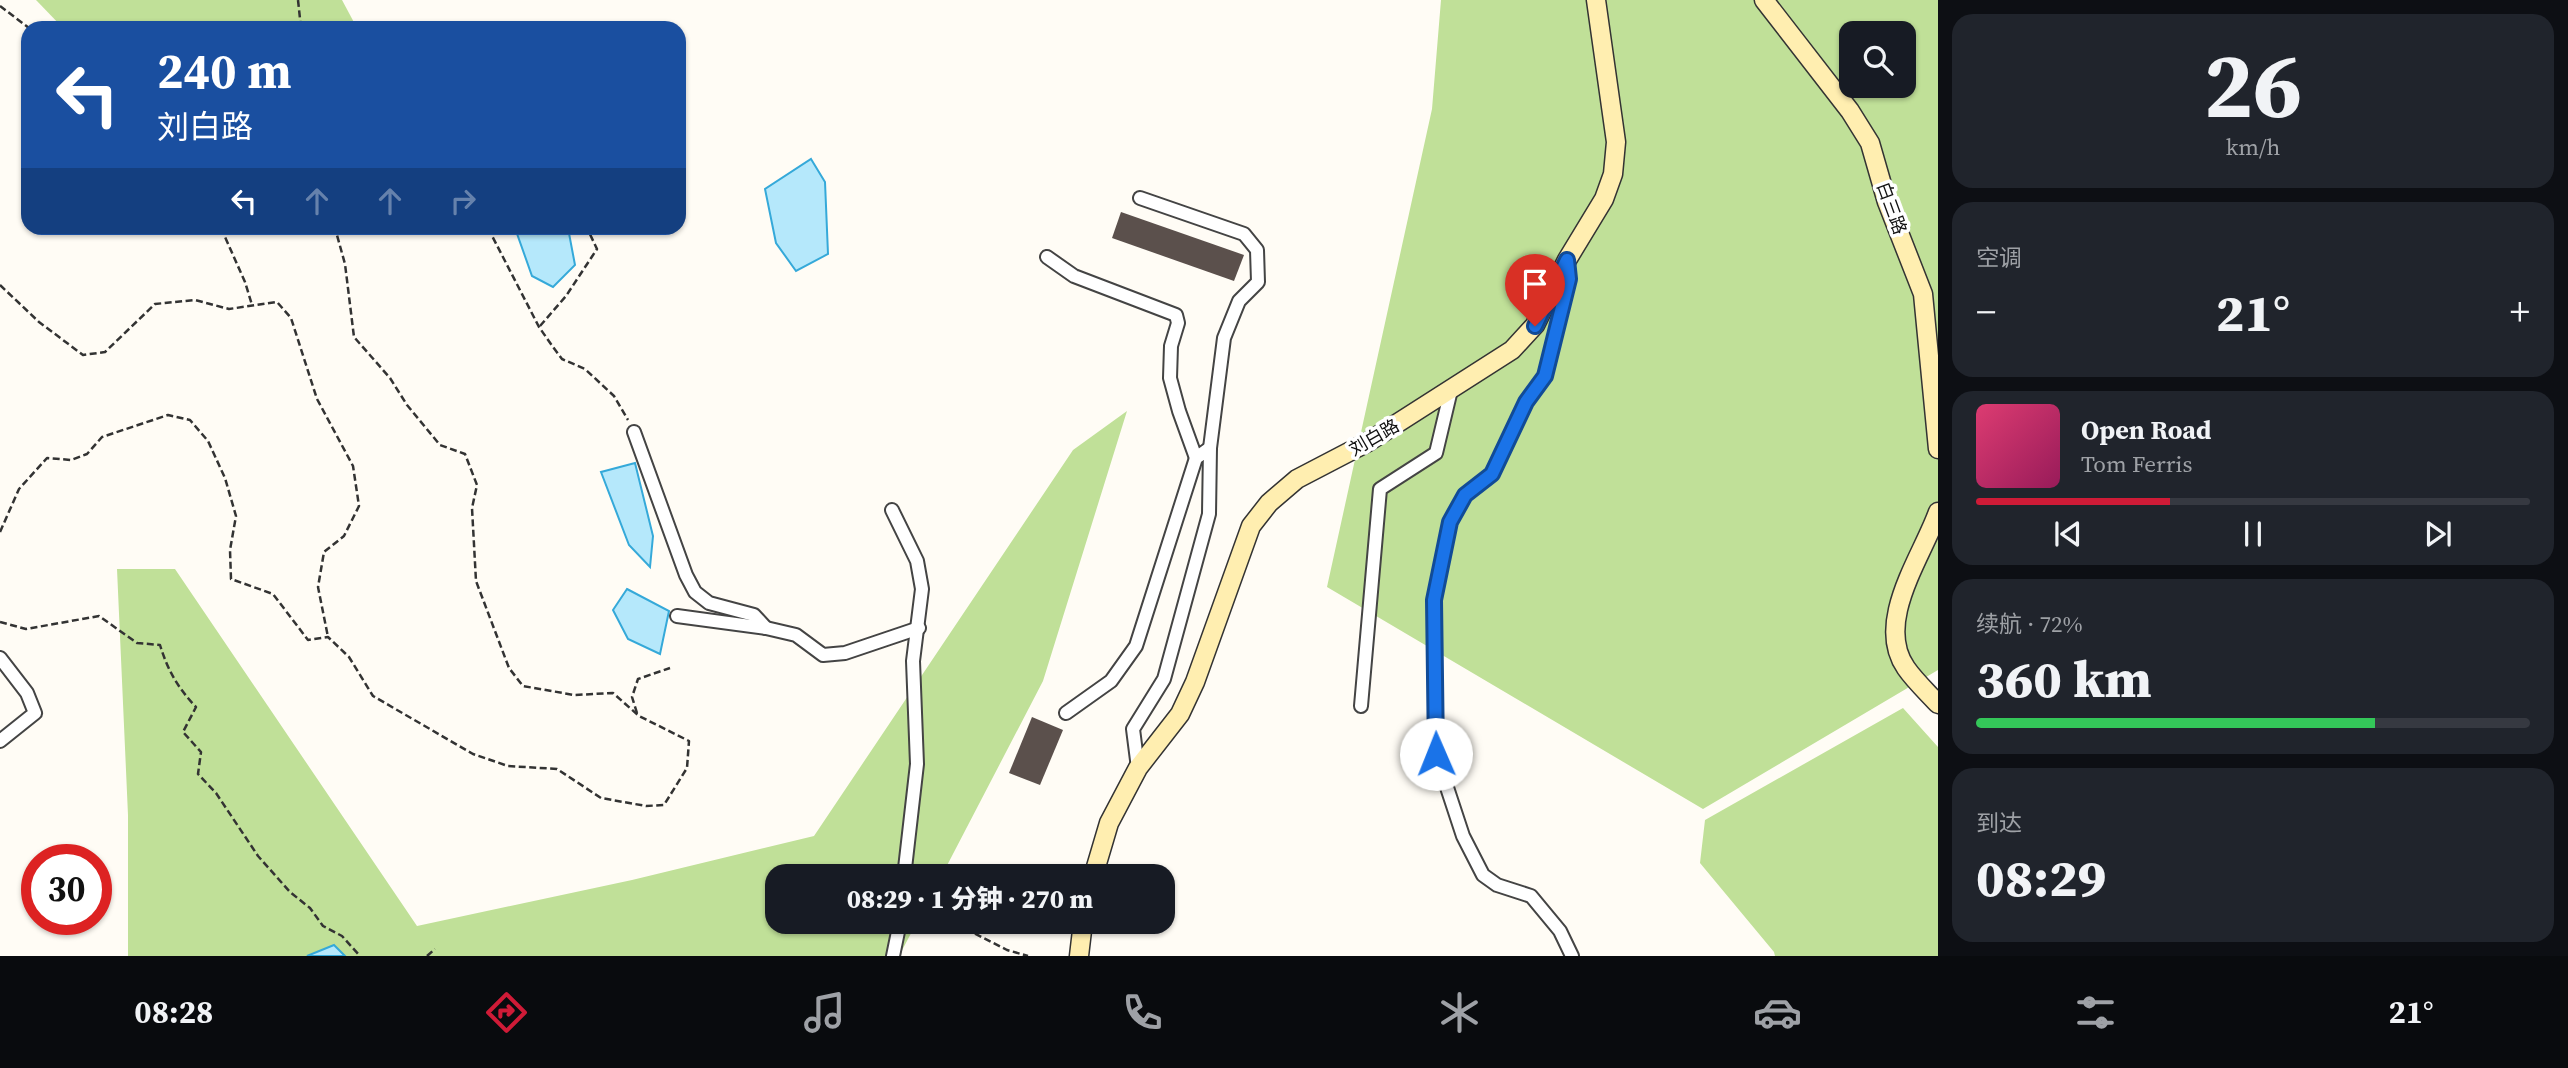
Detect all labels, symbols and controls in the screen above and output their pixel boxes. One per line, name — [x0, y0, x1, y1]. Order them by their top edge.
map controls — [1839, 21, 1916, 98]
button: search — [1839, 21, 1916, 98]
text: 26 — [2204, 23, 2302, 147]
text: 240 m — [157, 37, 292, 104]
icon: left — [42, 49, 133, 140]
text: 刘白路 — [157, 105, 253, 149]
text: km/h — [2226, 131, 2280, 163]
street label: 白三路 — [1871, 178, 1913, 238]
icon: left — [225, 182, 263, 220]
icon: ahead — [298, 182, 336, 220]
icon: ahead — [371, 182, 409, 220]
icon: right — [444, 182, 482, 220]
text: 空调 — [1976, 242, 2022, 274]
pin — [1505, 254, 1565, 326]
icon: arrive — [1516, 265, 1554, 303]
text: 21° — [2216, 277, 2290, 348]
text: − — [1976, 286, 1996, 338]
text: + — [2510, 286, 2530, 338]
text: Open Road — [2081, 412, 2212, 448]
street label: 刘白路 — [1344, 413, 1404, 461]
text: Tom Ferris — [2081, 448, 2192, 480]
icon: previous — [2049, 515, 2087, 553]
icon: pause — [2234, 515, 2272, 553]
icon: next — [2419, 515, 2457, 553]
text: 续航 · 72% — [1976, 608, 2083, 640]
text: 360 km — [1976, 643, 2152, 714]
position arrow — [1399, 717, 1473, 791]
text: 到达 — [1976, 807, 2022, 839]
text: 08:29 — [1976, 842, 2106, 913]
speed limit sign: 30 — [21, 844, 112, 935]
text: 08:29 · 1 分钟 · 270 m — [847, 881, 1093, 917]
icon: directions — [482, 988, 531, 1037]
icon: music — [800, 988, 849, 1037]
icon: phone — [1118, 988, 1167, 1037]
icon: climate — [1435, 988, 1484, 1037]
icon: car — [1753, 988, 1802, 1037]
icon: filters — [2071, 988, 2120, 1037]
text: 08:28 — [134, 990, 213, 1034]
text: 21° — [2388, 990, 2434, 1034]

